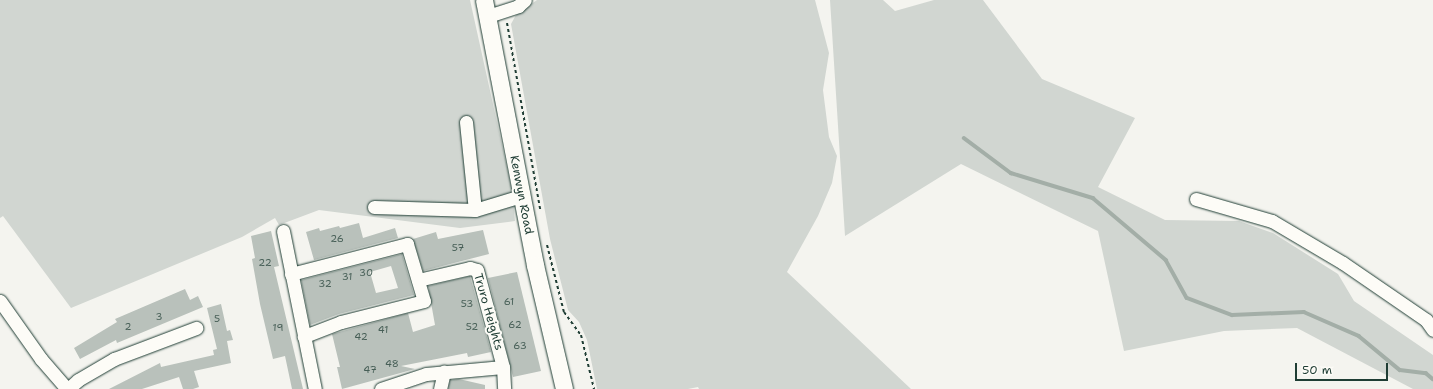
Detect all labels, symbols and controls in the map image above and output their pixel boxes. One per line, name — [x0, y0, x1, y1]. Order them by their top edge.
street label: Kenwyn Road — [506, 154, 536, 236]
house number: 26 — [330, 233, 344, 245]
house number: 57 — [452, 242, 464, 254]
house number: 22 — [258, 257, 272, 269]
house number: 30 — [359, 267, 373, 279]
house number: 31 — [342, 271, 352, 283]
street label: Truro Heights — [470, 272, 506, 352]
house number: 32 — [318, 278, 332, 290]
house number: 61 — [504, 296, 514, 308]
house number: 53 — [461, 298, 473, 310]
house number: 3 — [156, 311, 162, 323]
house number: 5 — [214, 313, 220, 325]
house number: 62 — [508, 319, 522, 331]
house number: 2 — [125, 321, 131, 333]
house number: 52 — [466, 321, 478, 333]
house number: 19 — [273, 322, 283, 334]
house number: 41 — [378, 324, 388, 336]
house number: 42 — [354, 331, 368, 343]
house number: 63 — [513, 340, 527, 352]
scale bar — [1297, 355, 1390, 381]
house number: 48 — [385, 358, 399, 370]
text: 50 m — [1302, 362, 1332, 378]
house number: 47 — [363, 364, 377, 376]

